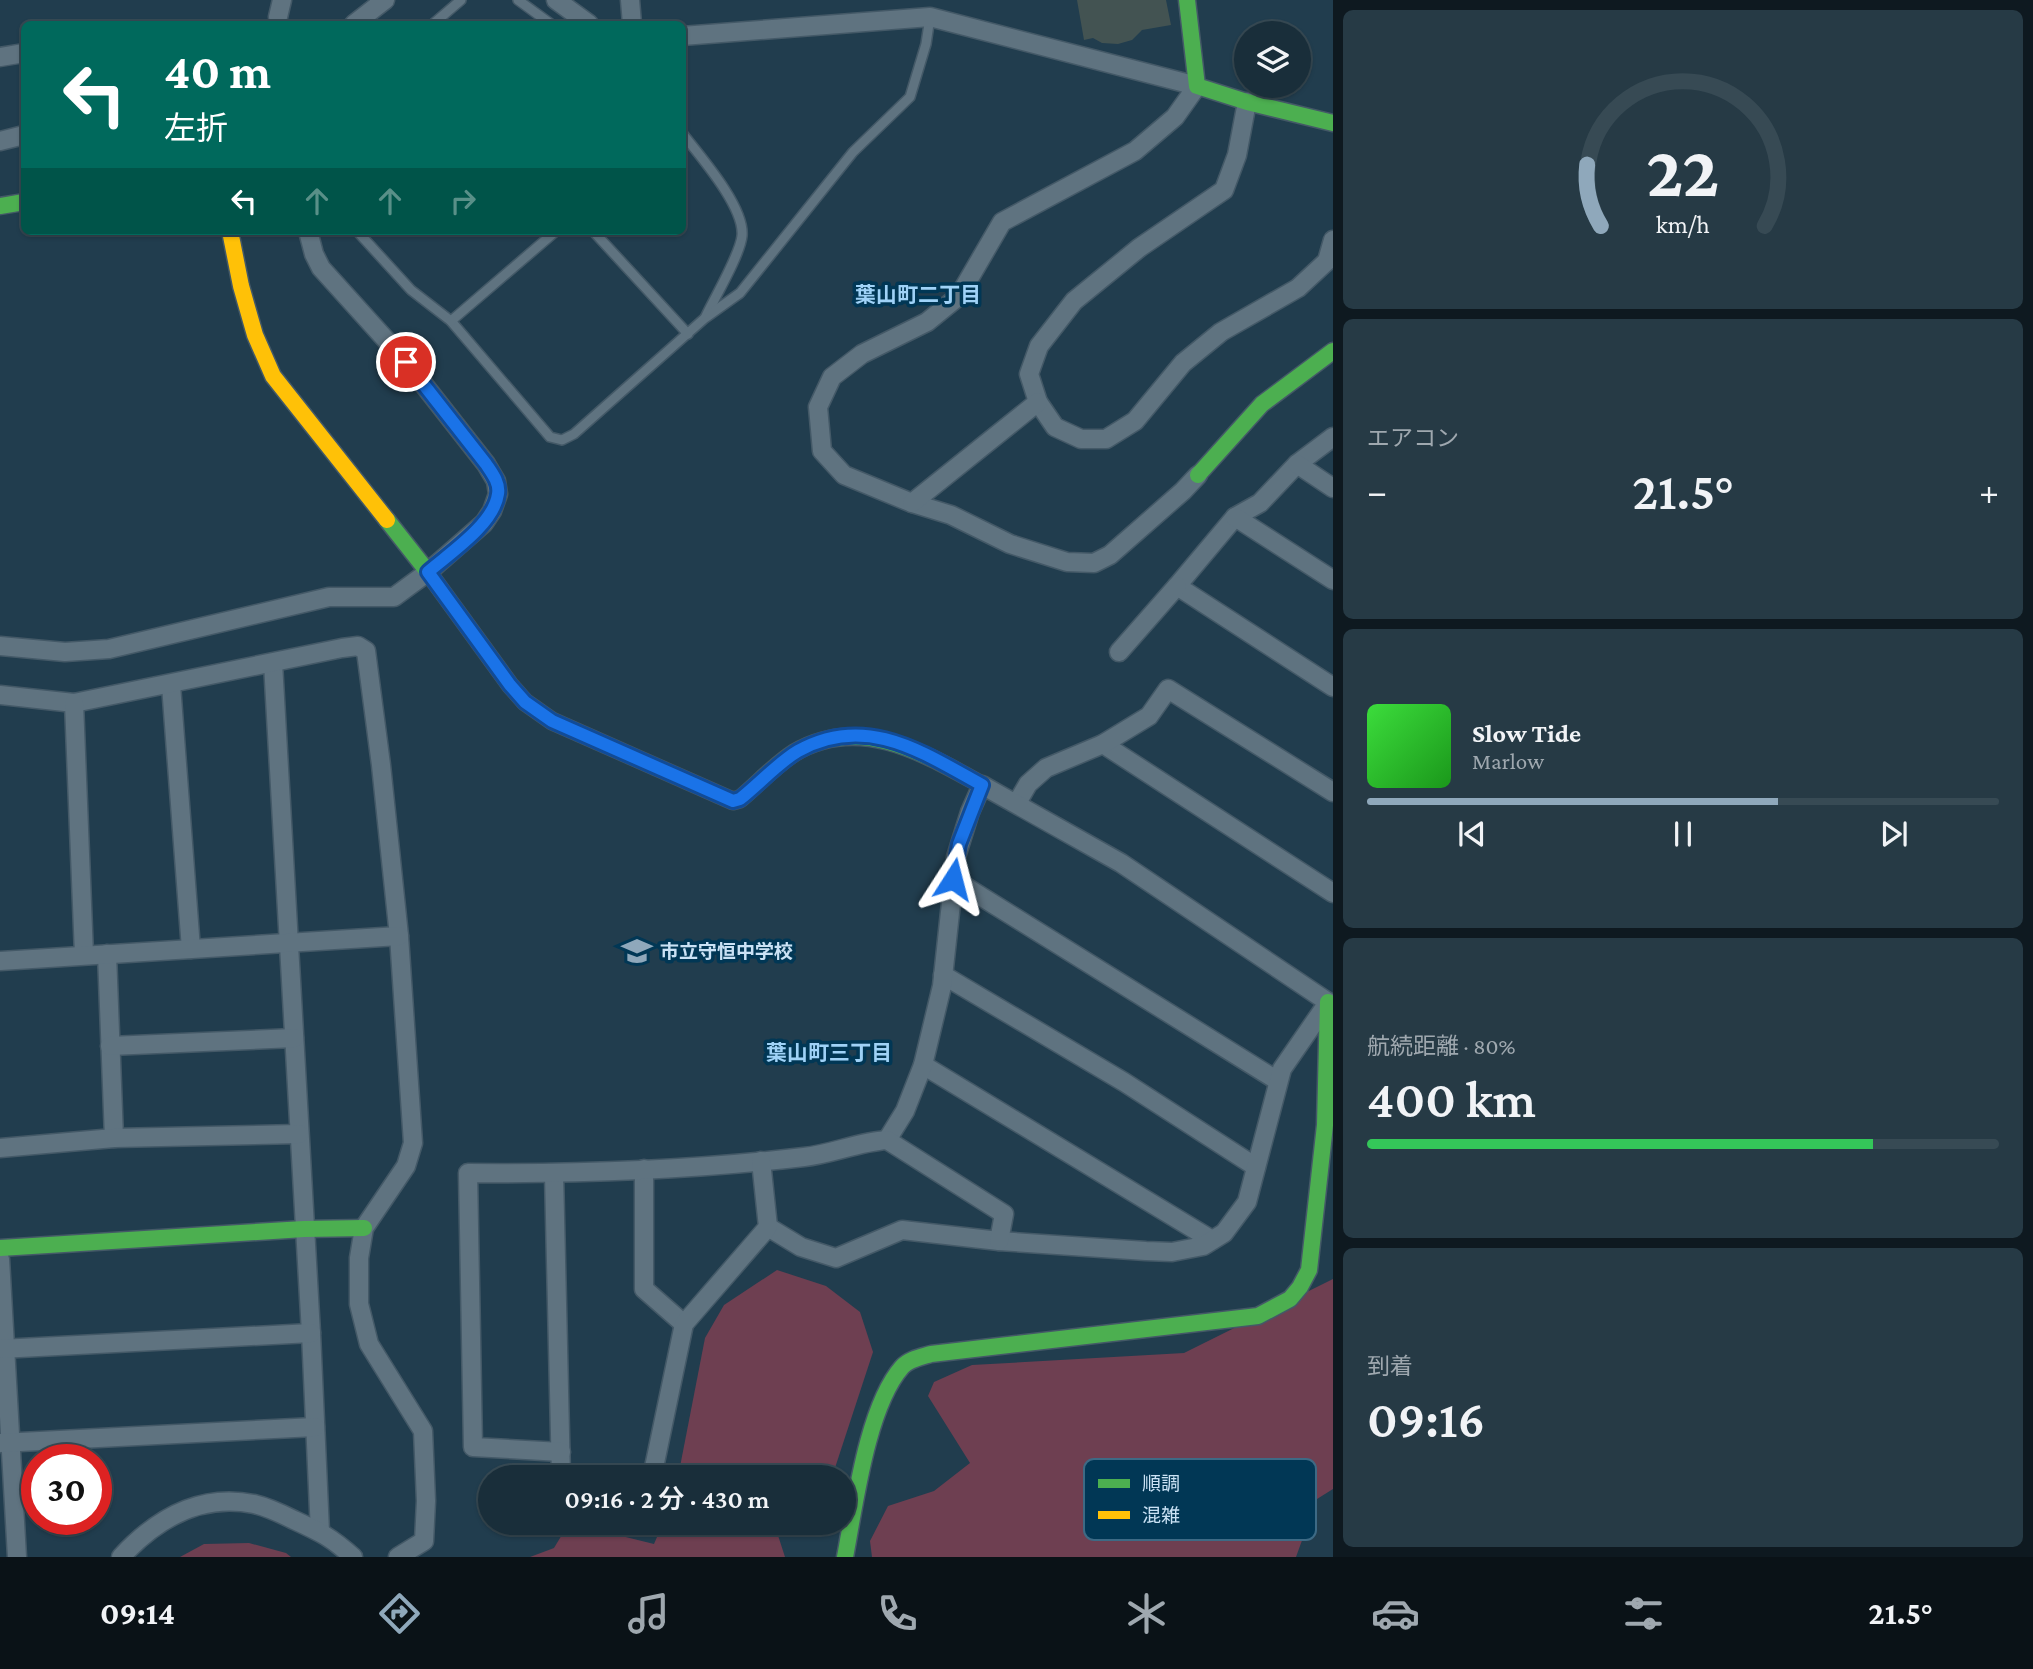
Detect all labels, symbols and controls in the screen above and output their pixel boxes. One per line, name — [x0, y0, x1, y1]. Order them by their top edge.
map controls — [1234, 21, 1311, 98]
button: layers — [1234, 21, 1311, 98]
text: 40 m — [164, 44, 271, 99]
icon: left — [49, 49, 140, 140]
text: 左折 — [164, 110, 228, 146]
text: 22 — [1646, 131, 1720, 212]
icon: left — [225, 182, 263, 220]
icon: ahead — [298, 182, 336, 220]
icon: ahead — [371, 182, 409, 220]
icon: right — [444, 182, 482, 220]
text: km/h — [1656, 211, 1710, 238]
district label: 葉山町二丁目 — [855, 283, 981, 307]
pin — [376, 332, 436, 392]
icon: arrive — [387, 343, 425, 381]
text: エアコン — [1367, 425, 1459, 451]
text: 21.5° — [1632, 462, 1734, 520]
text: − — [1367, 470, 1387, 512]
text: + — [1979, 470, 1999, 512]
text: Slow Tide — [1472, 719, 1581, 748]
text: Marlow — [1472, 748, 1544, 774]
icon: previous — [1453, 815, 1491, 853]
icon: pause — [1664, 815, 1702, 853]
icon: next — [1875, 815, 1913, 853]
position arrow — [916, 842, 990, 916]
school or university icon: 市立守恒中学校 — [620, 934, 654, 968]
place label: 市立守恒中学校 — [660, 941, 793, 962]
text: 航続距離 · 80% — [1367, 1033, 1516, 1059]
district label: 葉山町三丁目 — [766, 1041, 892, 1065]
text: 400 km — [1367, 1070, 1536, 1128]
text: 到着 — [1367, 1353, 1413, 1379]
text: 09:16 — [1367, 1390, 1485, 1448]
speed limit sign: 30 — [21, 1444, 112, 1535]
legend — [1084, 1459, 1316, 1540]
text: 順調 — [1142, 1473, 1180, 1494]
text: 09:16 · 2 分 · 430 m — [565, 1485, 769, 1514]
text: 混雑 — [1142, 1505, 1180, 1526]
icon: directions — [375, 1589, 424, 1638]
icon: music — [624, 1589, 673, 1638]
icon: phone — [873, 1589, 922, 1638]
icon: climate — [1122, 1589, 1171, 1638]
icon: car — [1371, 1589, 1420, 1638]
icon: filters — [1619, 1589, 1668, 1638]
text: 09:14 — [100, 1595, 175, 1631]
text: 21.5° — [1868, 1595, 1933, 1631]

